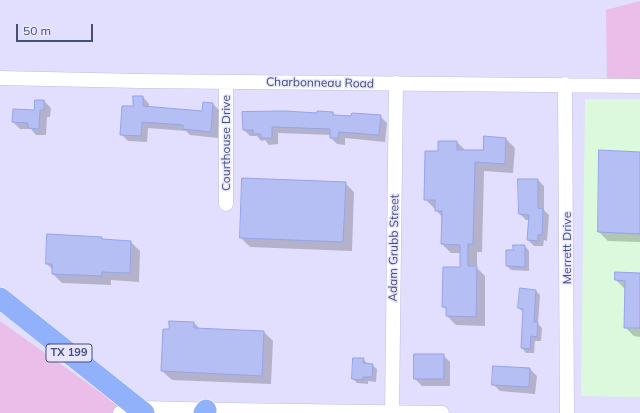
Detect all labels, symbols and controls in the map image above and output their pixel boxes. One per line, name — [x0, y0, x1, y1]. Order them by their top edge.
scale bar — [18, 16, 95, 42]
text: 50 m — [23, 23, 51, 38]
street label: Charbonneau Road — [266, 75, 374, 91]
street label: Courthouse Drive — [219, 95, 233, 191]
street label: Adam Grubb Street — [386, 194, 402, 302]
street label: Merrett Drive — [560, 212, 574, 284]
road number: TX 199 — [46, 344, 92, 362]

